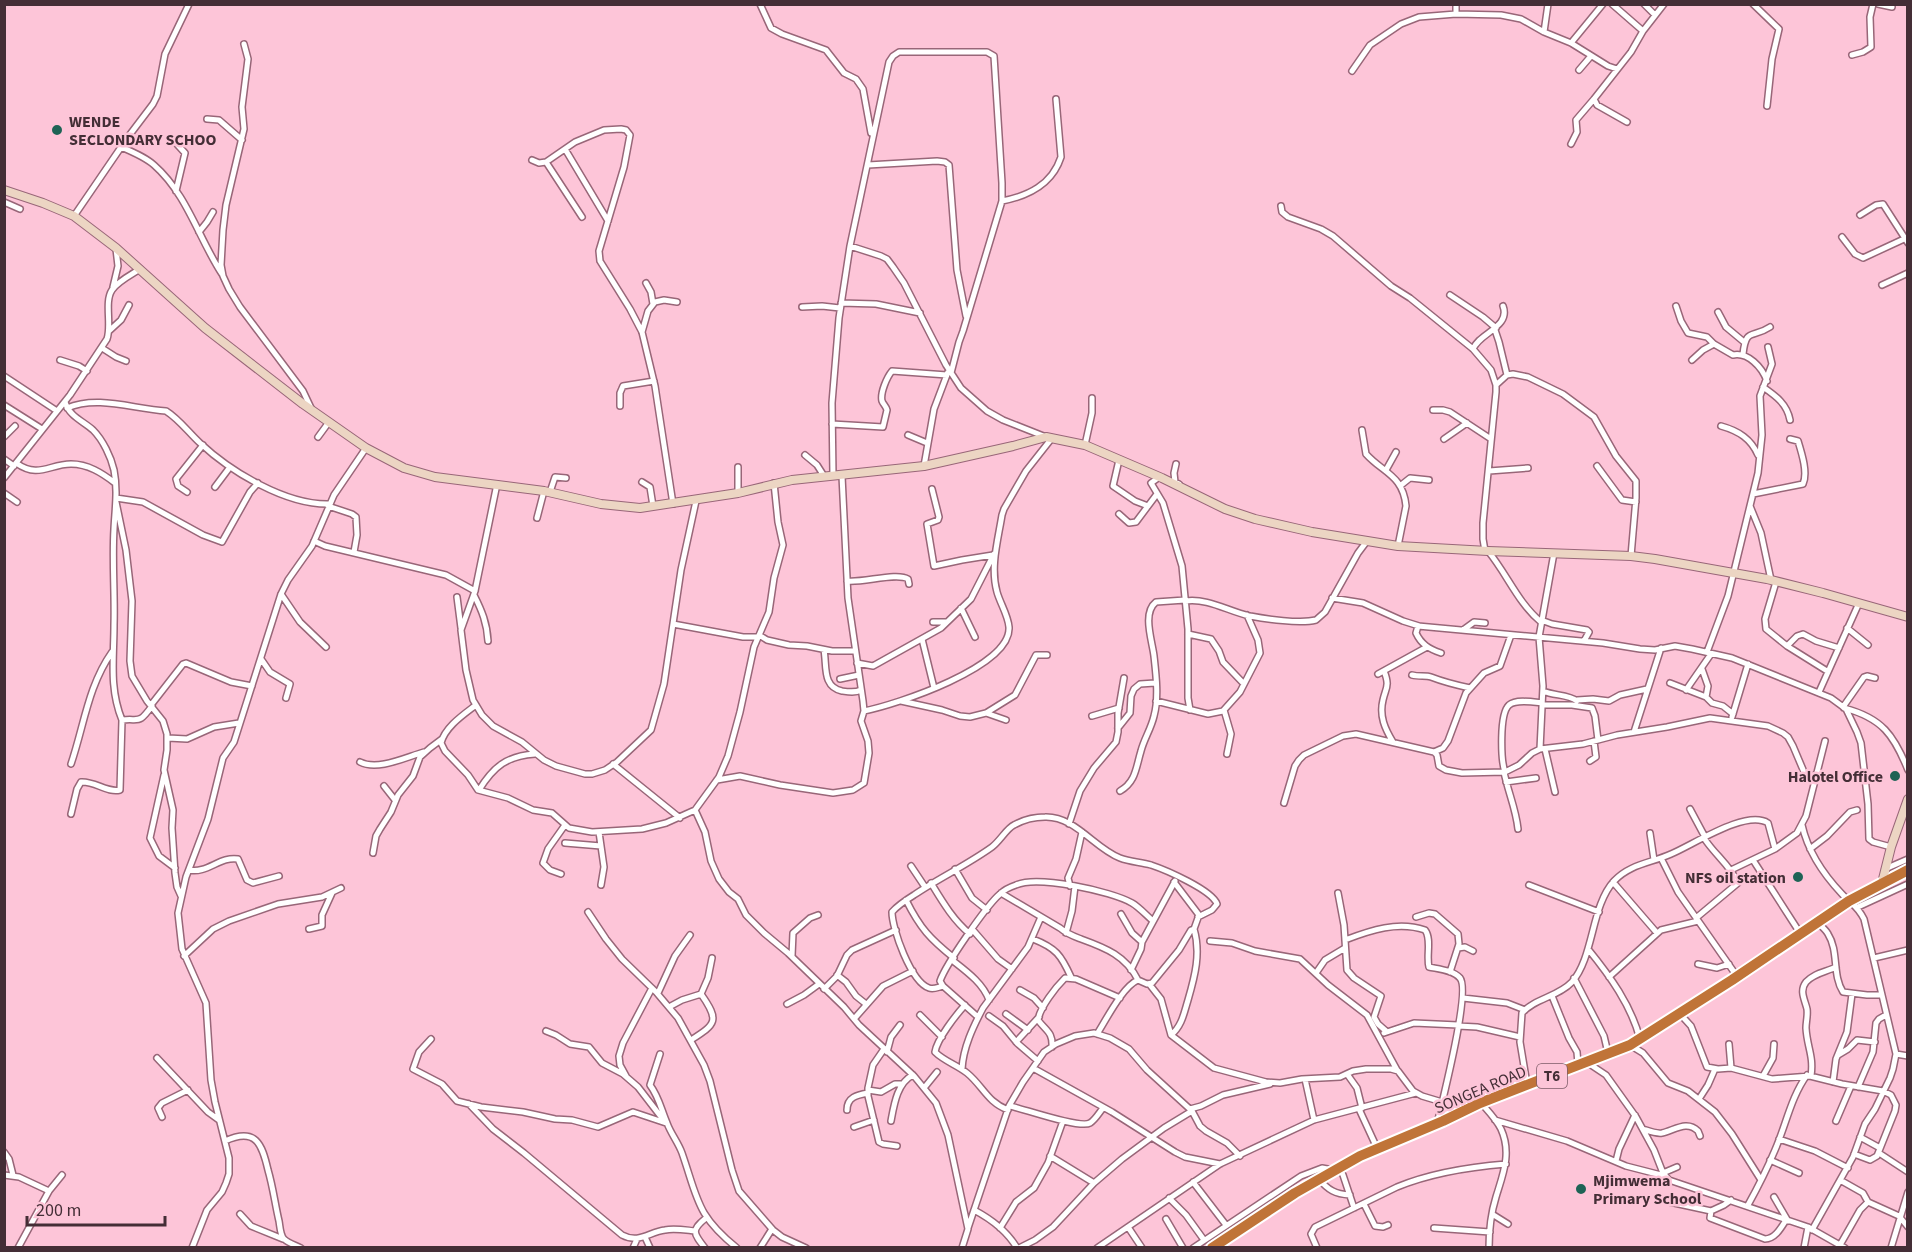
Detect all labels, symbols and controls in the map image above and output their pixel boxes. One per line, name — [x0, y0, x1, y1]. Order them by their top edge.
place label: WENDE SECLONDARY SCHOO — [69, 111, 217, 151]
marker: WENDE SECLONDARY SCHOO — [50, 123, 64, 137]
place label: Halotel Office — [1788, 766, 1883, 788]
marker: Halotel Office — [1888, 769, 1902, 783]
place label: NFS oil station — [1685, 867, 1786, 889]
marker: NFS oil station — [1791, 870, 1805, 884]
street label: SONGEA ROAD — [1431, 1061, 1530, 1119]
road number: T6 — [1537, 1064, 1567, 1088]
place label: Mjimwema Primary School — [1593, 1170, 1702, 1210]
marker: Mjimwema Primary School — [1574, 1182, 1588, 1196]
scale bar — [27, 1189, 165, 1227]
text: 200 m — [36, 1198, 81, 1223]

